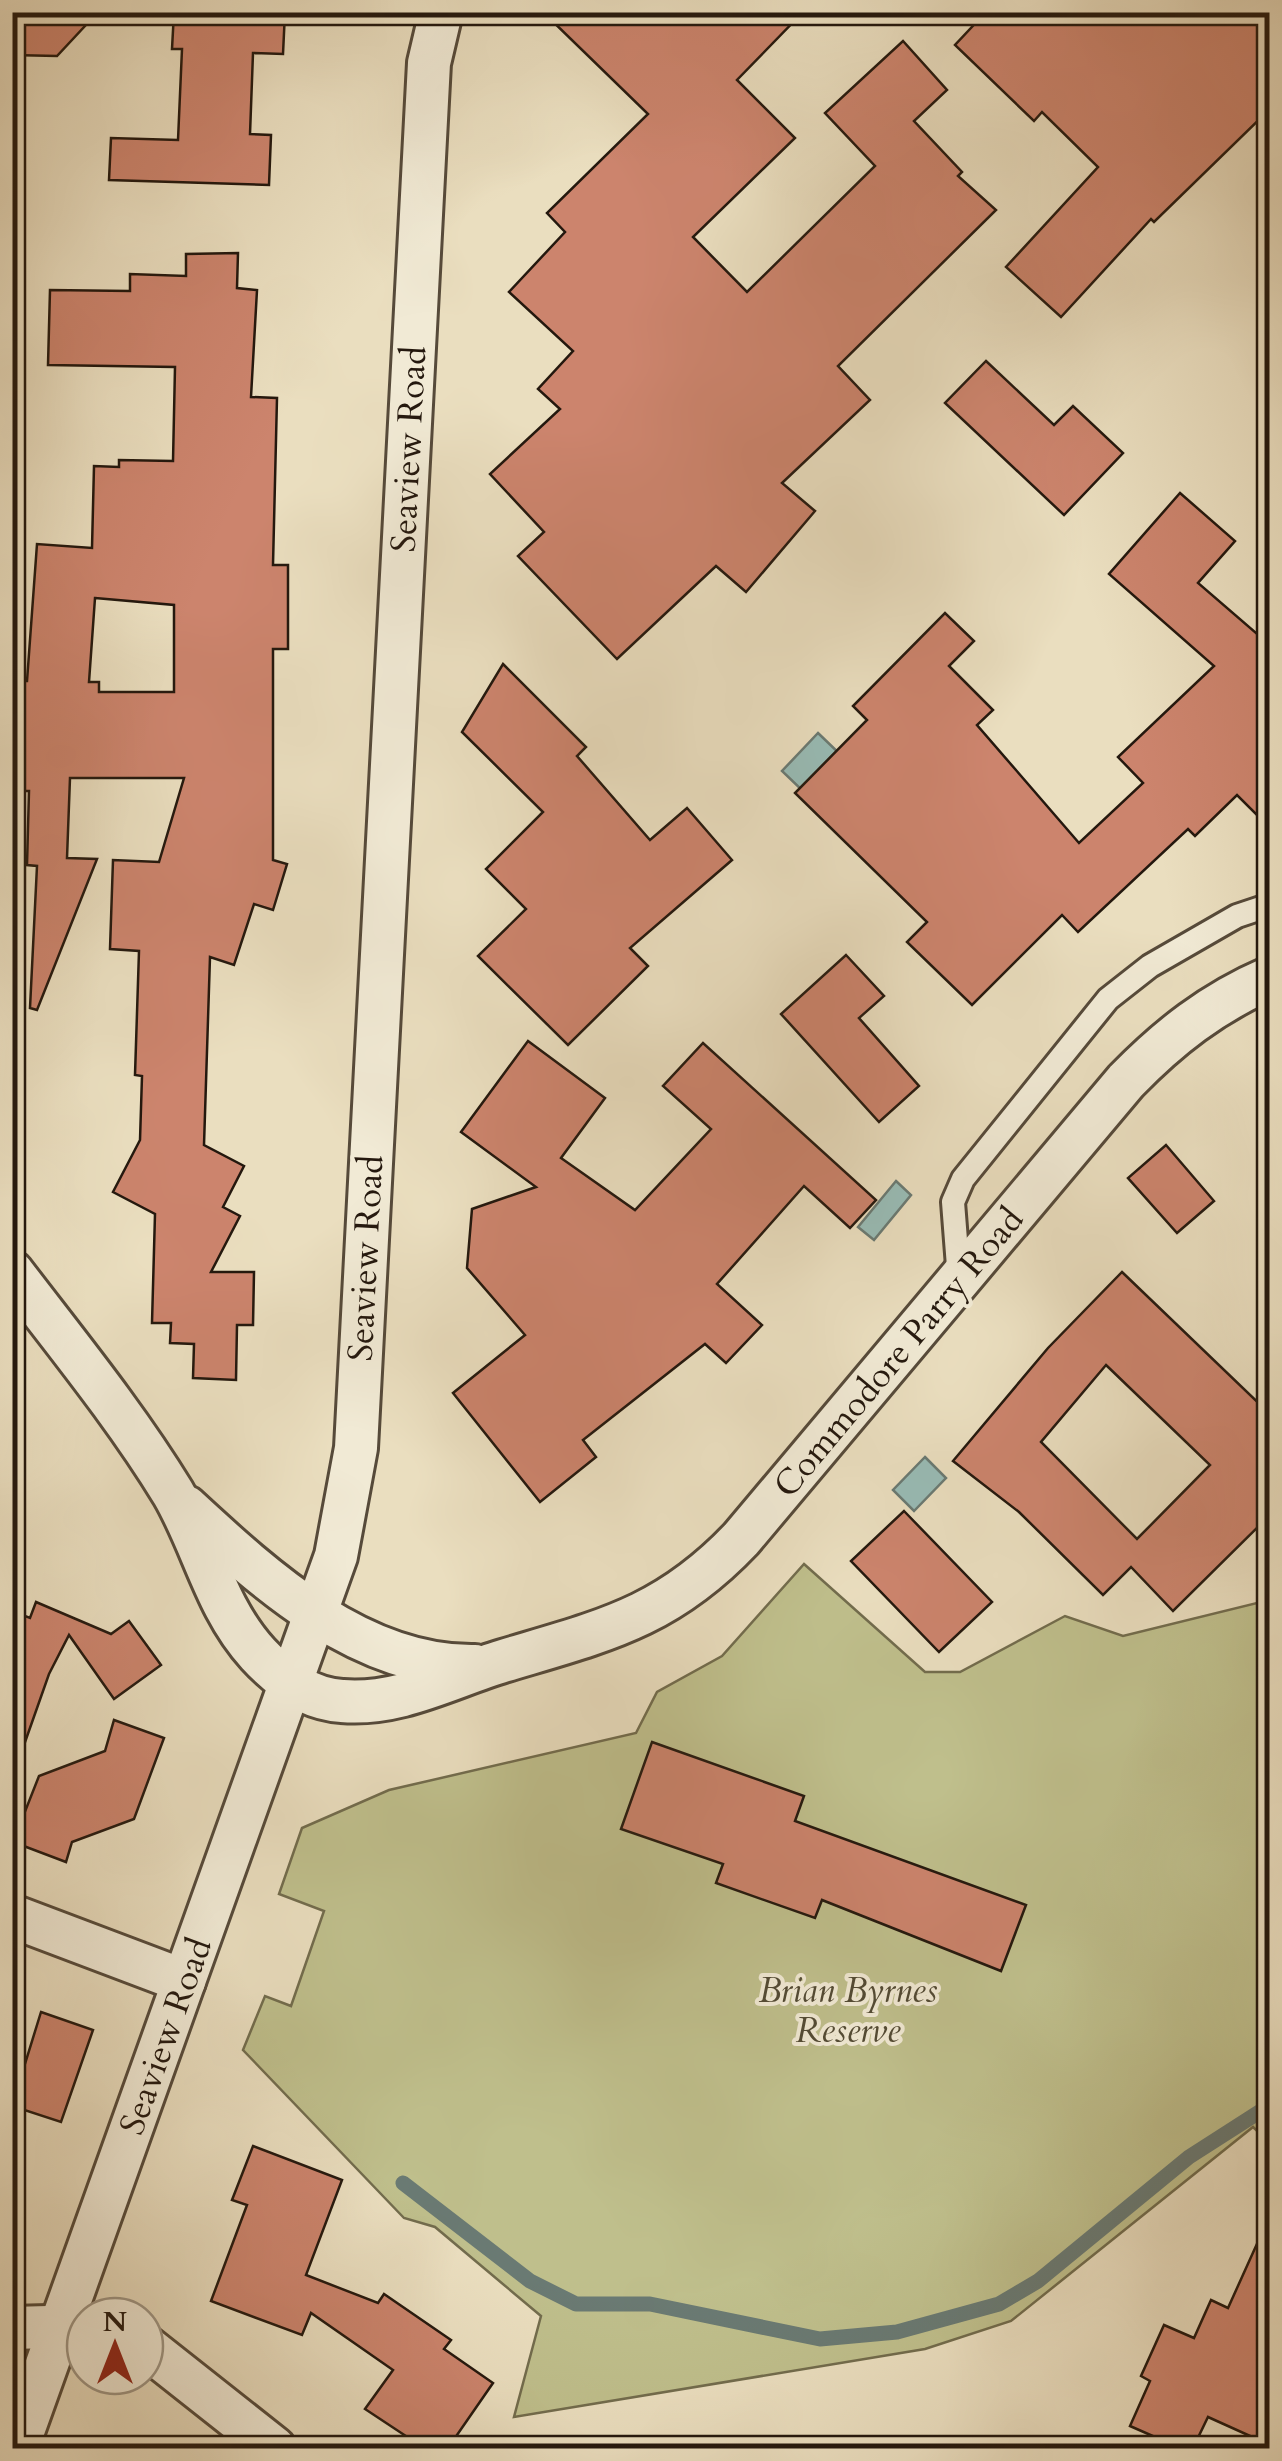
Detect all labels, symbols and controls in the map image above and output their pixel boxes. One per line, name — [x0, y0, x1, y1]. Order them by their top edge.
street label: Seaview Road — [380, 344, 438, 553]
street label: Seaview Road — [337, 1153, 395, 1362]
street label: Commodore Parry Road — [763, 1197, 1035, 1508]
street label: Seaview Road — [108, 1931, 224, 2142]
park label: Brian Byrnes Reserve — [759, 1967, 938, 2055]
north arrow — [65, 2296, 165, 2396]
text: N — [103, 2303, 127, 2341]

